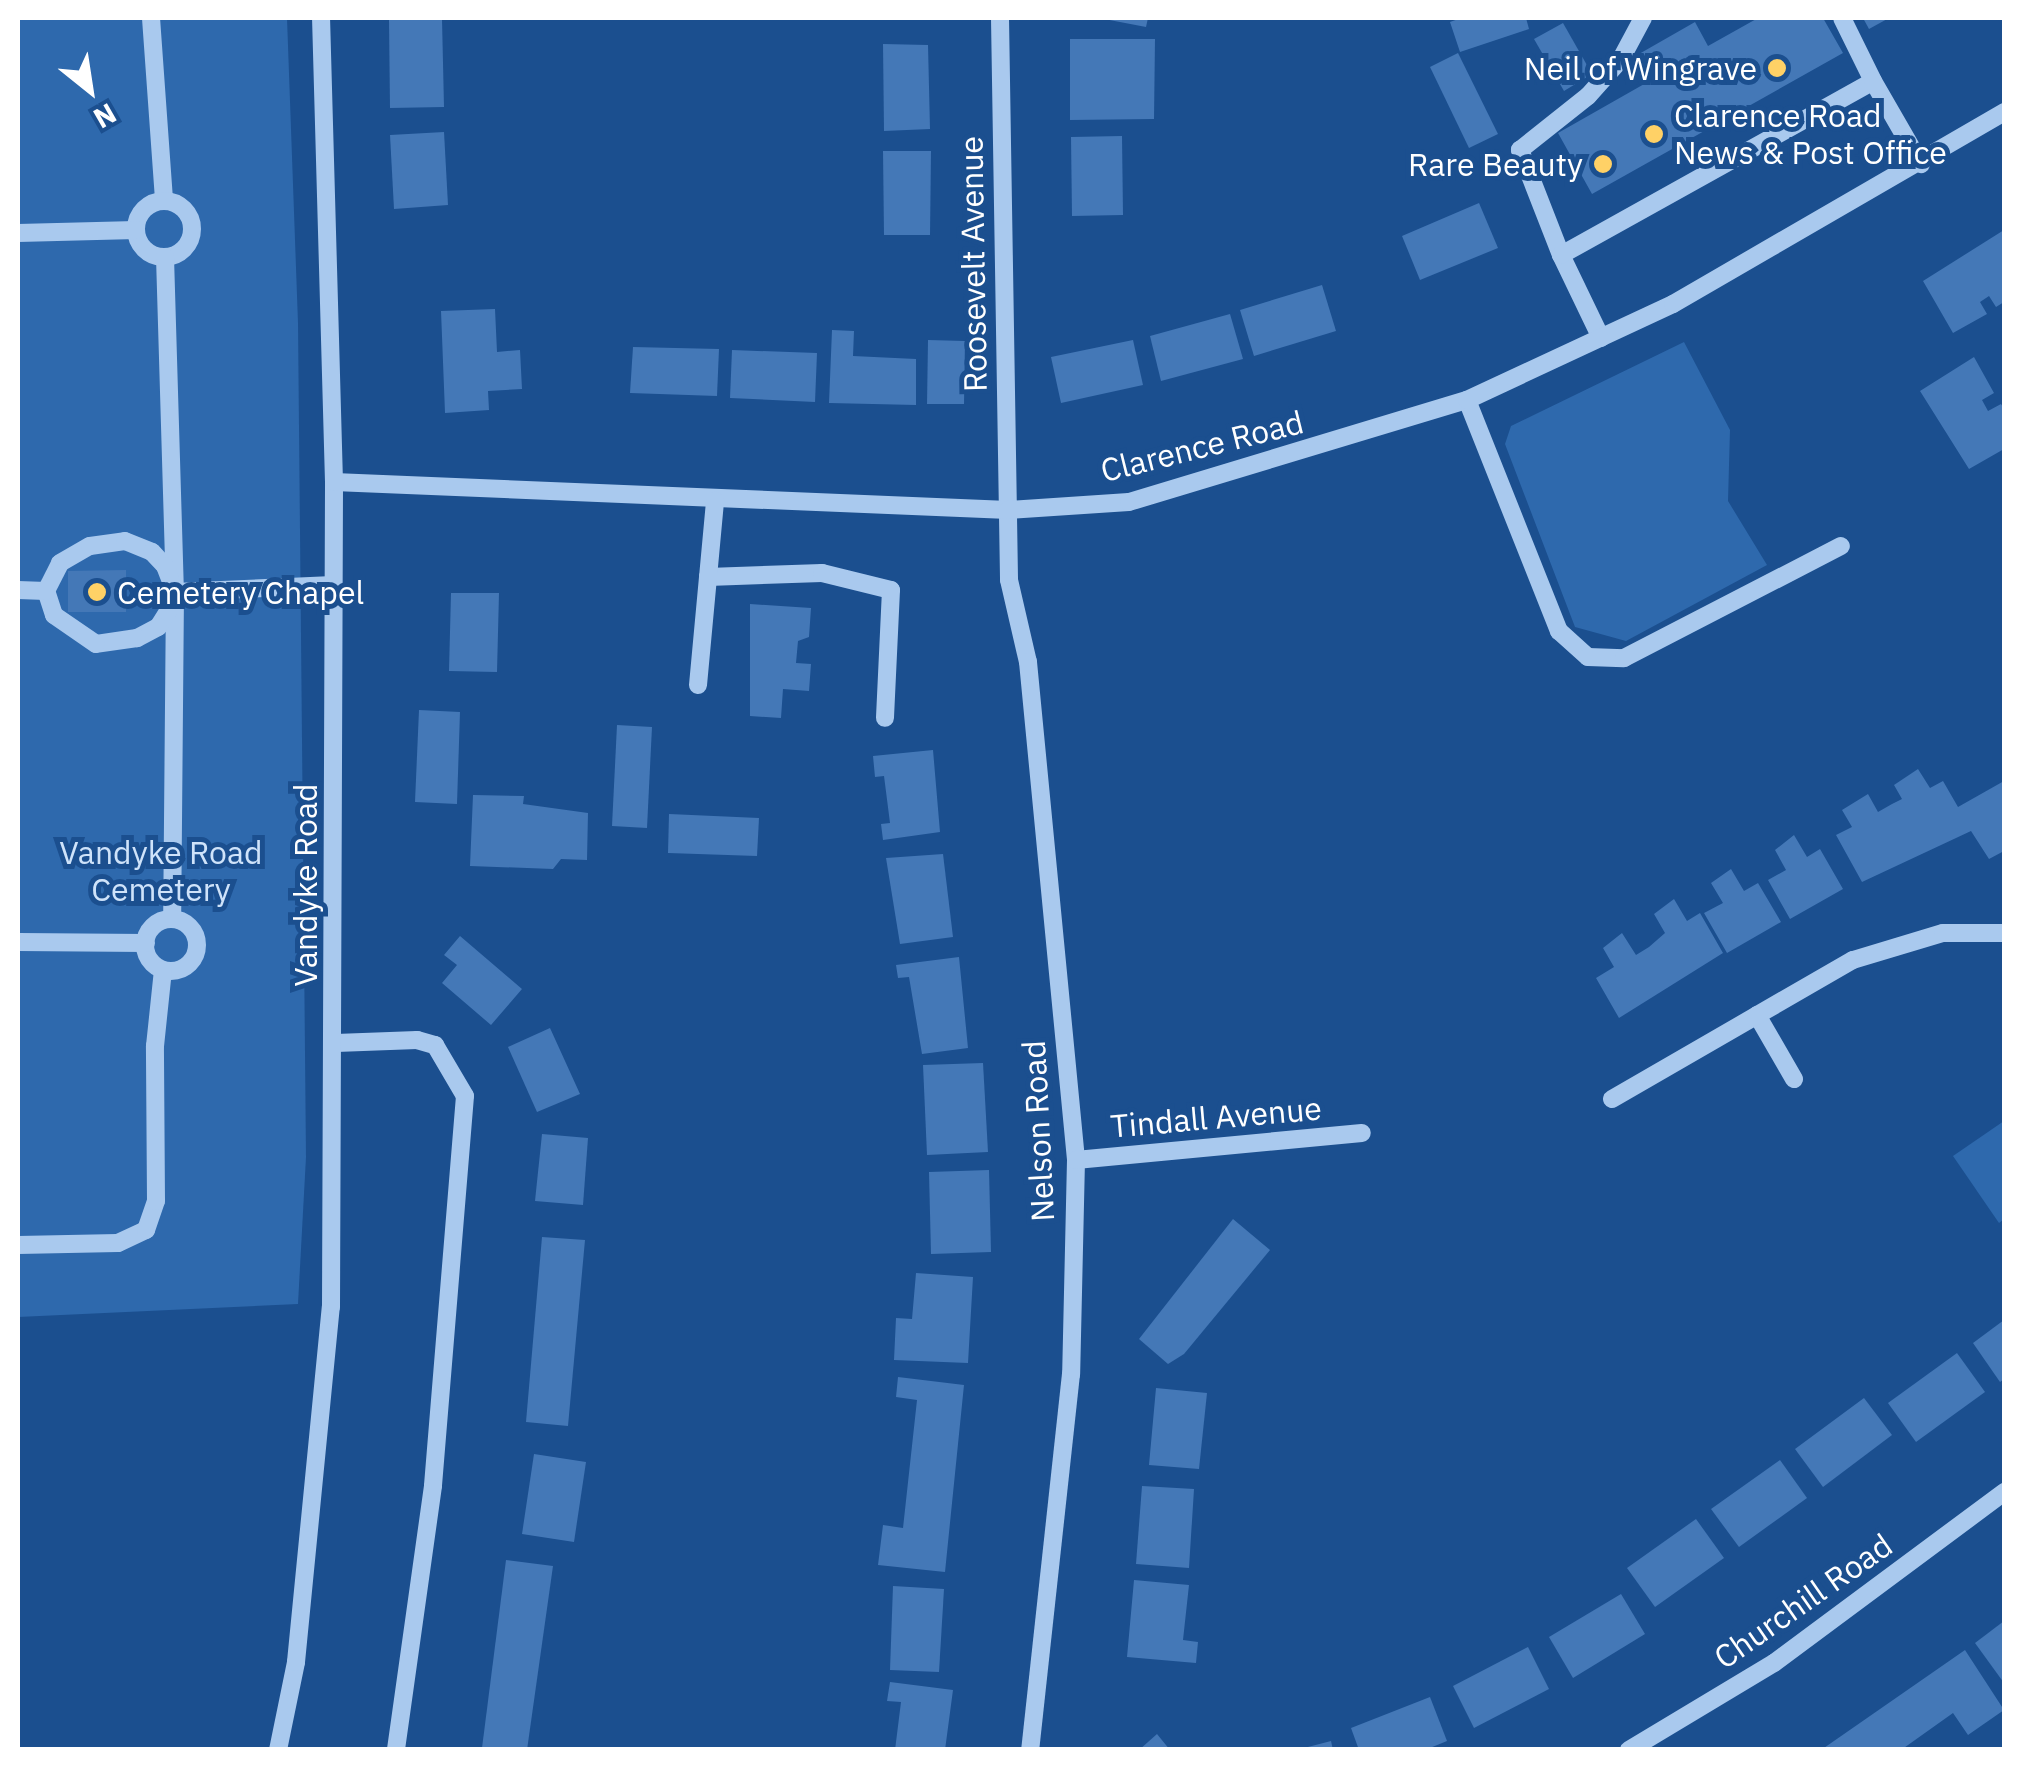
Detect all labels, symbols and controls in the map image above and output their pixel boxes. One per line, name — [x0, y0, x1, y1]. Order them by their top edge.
north arrow — [40, 40, 140, 140]
place label: Neil of Wingrave — [1524, 49, 1757, 87]
marker: Neil of Wingrave — [1766, 57, 1788, 79]
text: N — [87, 95, 123, 138]
place label: Clarence Road News & Post Office — [1674, 97, 1947, 172]
marker: Clarence Road News & Post Office — [1643, 123, 1665, 145]
street label: Roosevelt Avenue — [952, 136, 994, 392]
place label: Rare Beauty — [1408, 145, 1583, 183]
marker: Rare Beauty — [1592, 153, 1614, 175]
street label: Clarence Road — [1097, 402, 1307, 490]
place label: Cemetery Chapel — [117, 573, 364, 611]
marker: Cemetery Chapel — [86, 581, 108, 603]
street label: Vandyke Road — [286, 783, 324, 987]
park label: Vandyke Road Cemetery — [59, 834, 263, 909]
street label: Nelson Road — [1014, 1039, 1062, 1223]
street label: Tindall Avenue — [1109, 1089, 1323, 1145]
street label: Churchill Road — [1707, 1525, 1899, 1677]

